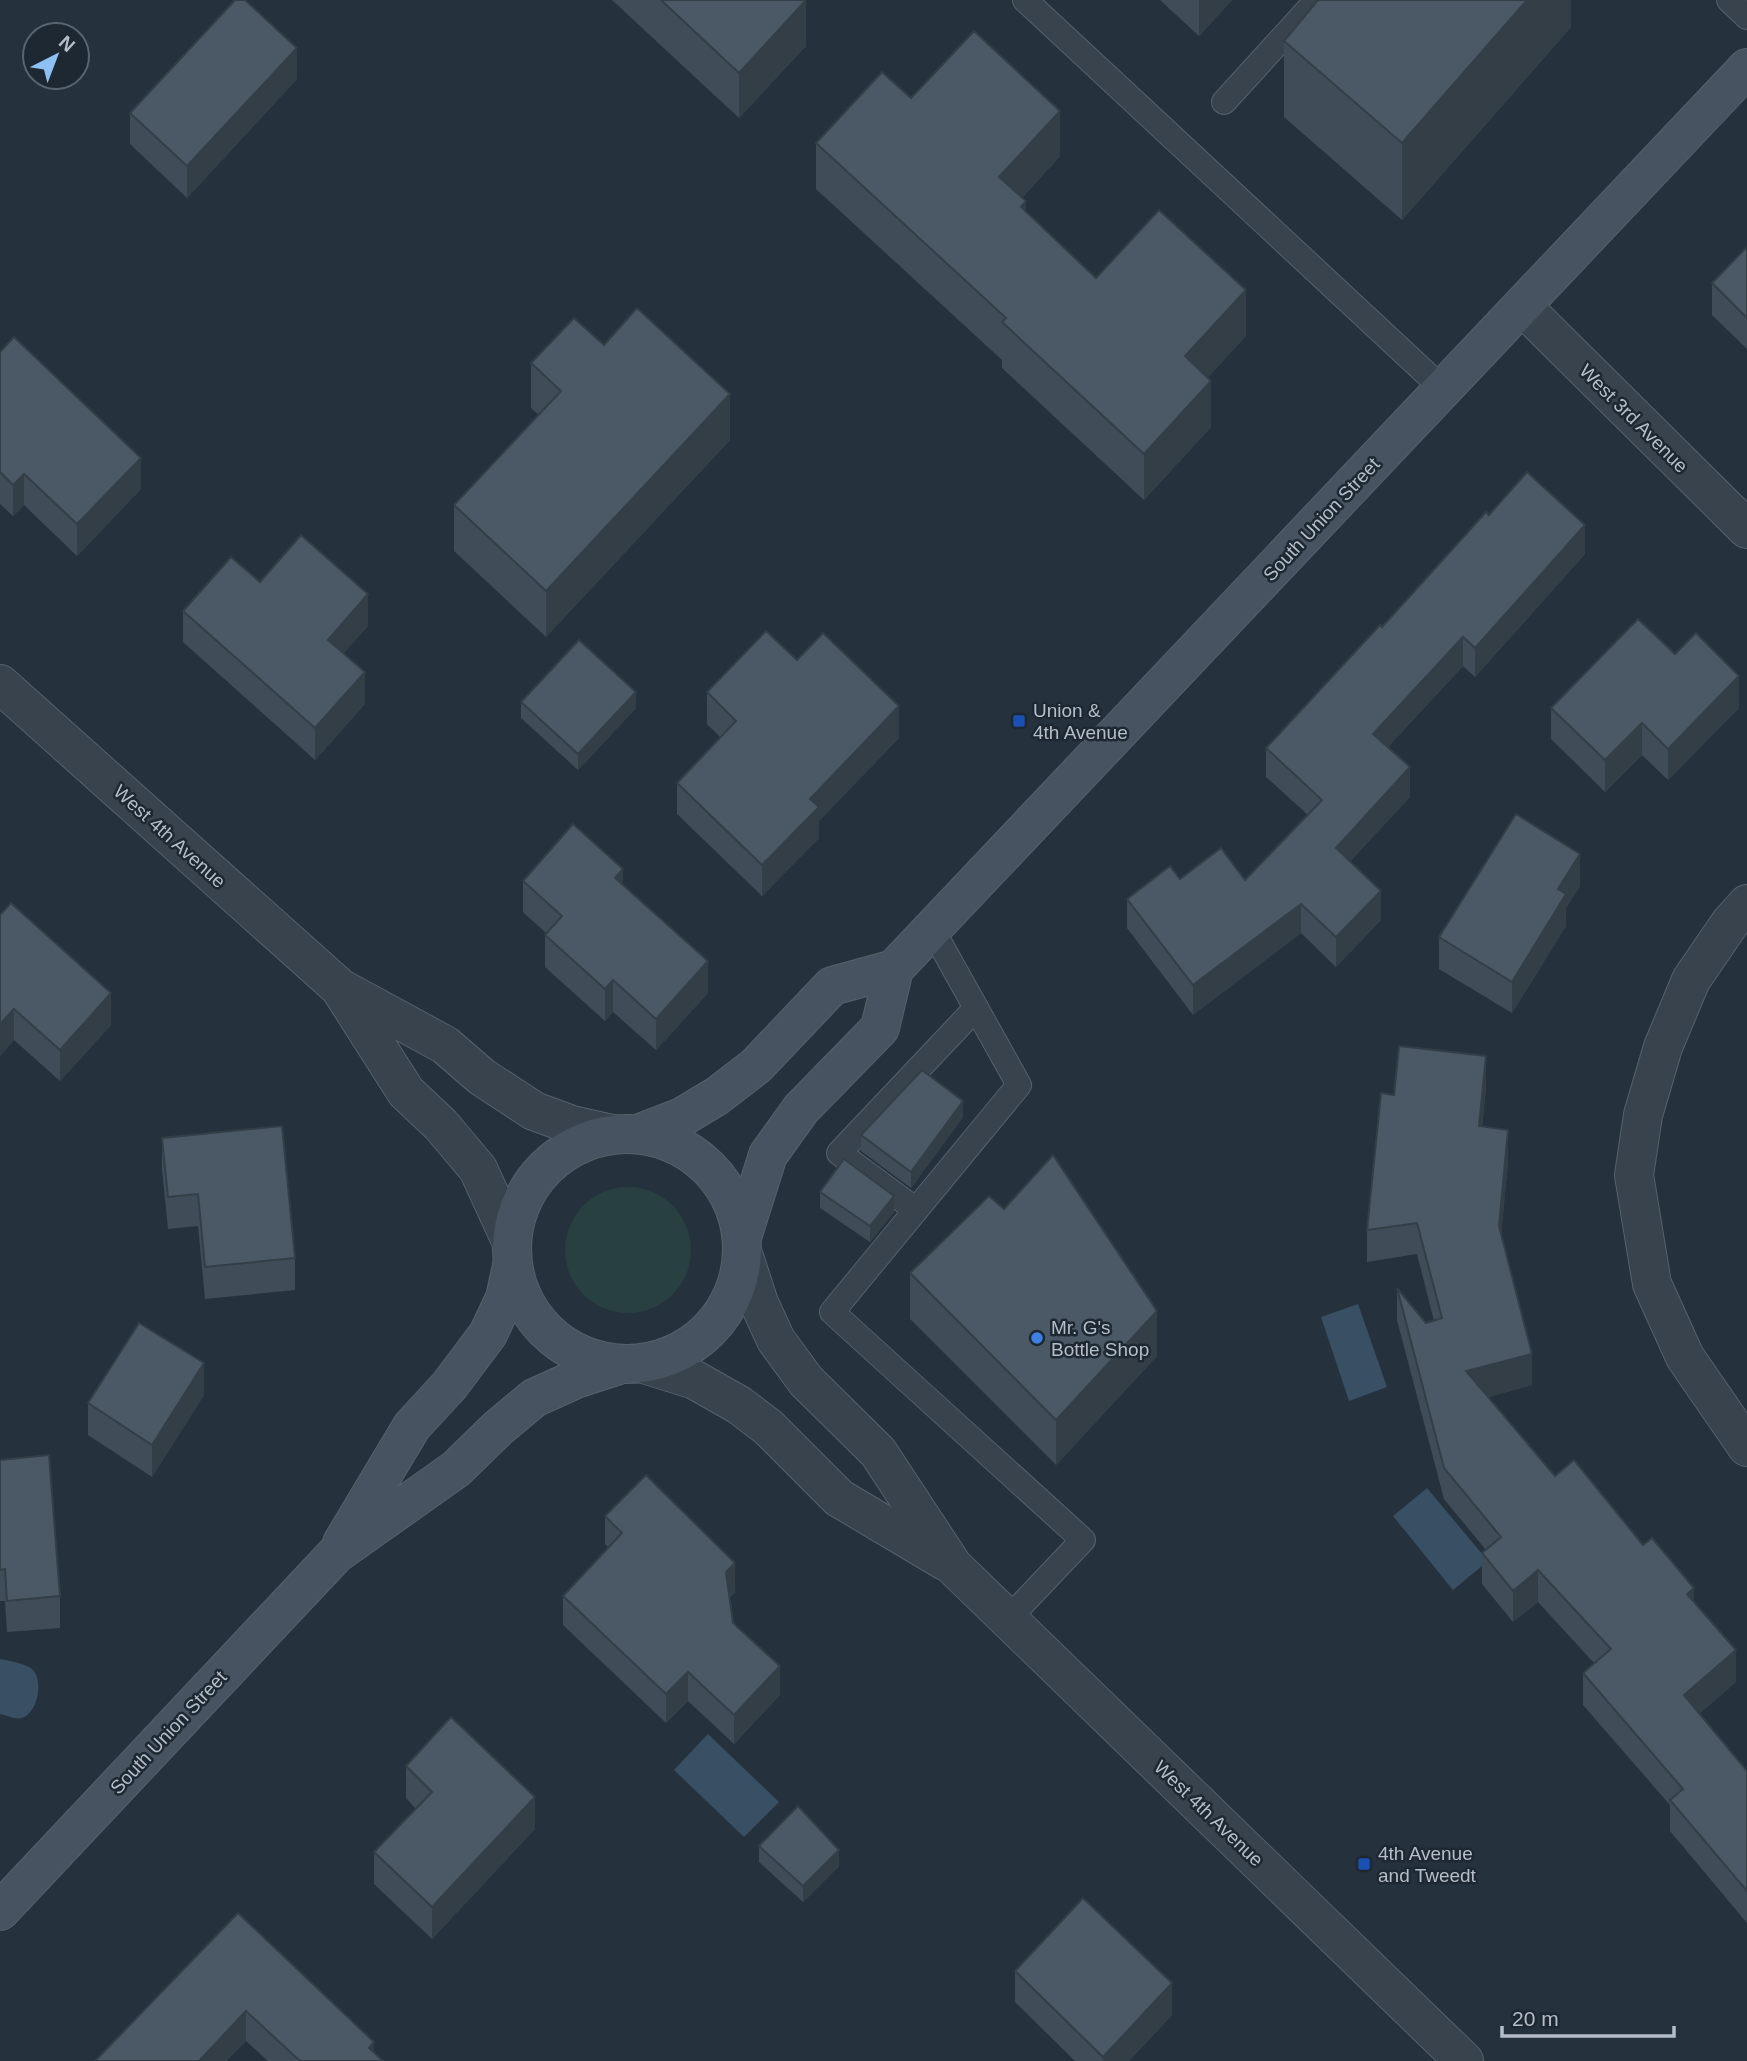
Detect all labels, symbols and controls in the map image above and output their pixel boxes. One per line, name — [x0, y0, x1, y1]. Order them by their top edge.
north arrow — [21, 21, 91, 91]
text: N — [55, 31, 79, 56]
street label: West 3rd Avenue — [1575, 360, 1692, 477]
street label: South Union Street — [1259, 453, 1384, 585]
place label: Union & 4th Avenue — [1033, 700, 1128, 743]
marker: Union & 4th Avenue — [1011, 713, 1027, 729]
street label: West 4th Avenue — [110, 781, 230, 892]
place label: Mr. G's Bottle Shop — [1051, 1317, 1149, 1360]
marker: Mr. G's Bottle Shop — [1029, 1330, 1045, 1346]
street label: South Union Street — [106, 1666, 231, 1798]
street label: West 4th Avenue — [1150, 1756, 1267, 1871]
place label: 4th Avenue and Tweedt — [1378, 1843, 1477, 1886]
marker: 4th Avenue and Tweedt — [1356, 1856, 1372, 1872]
scale bar — [1502, 1994, 1674, 2038]
text: 20 m — [1512, 2007, 1559, 2030]

